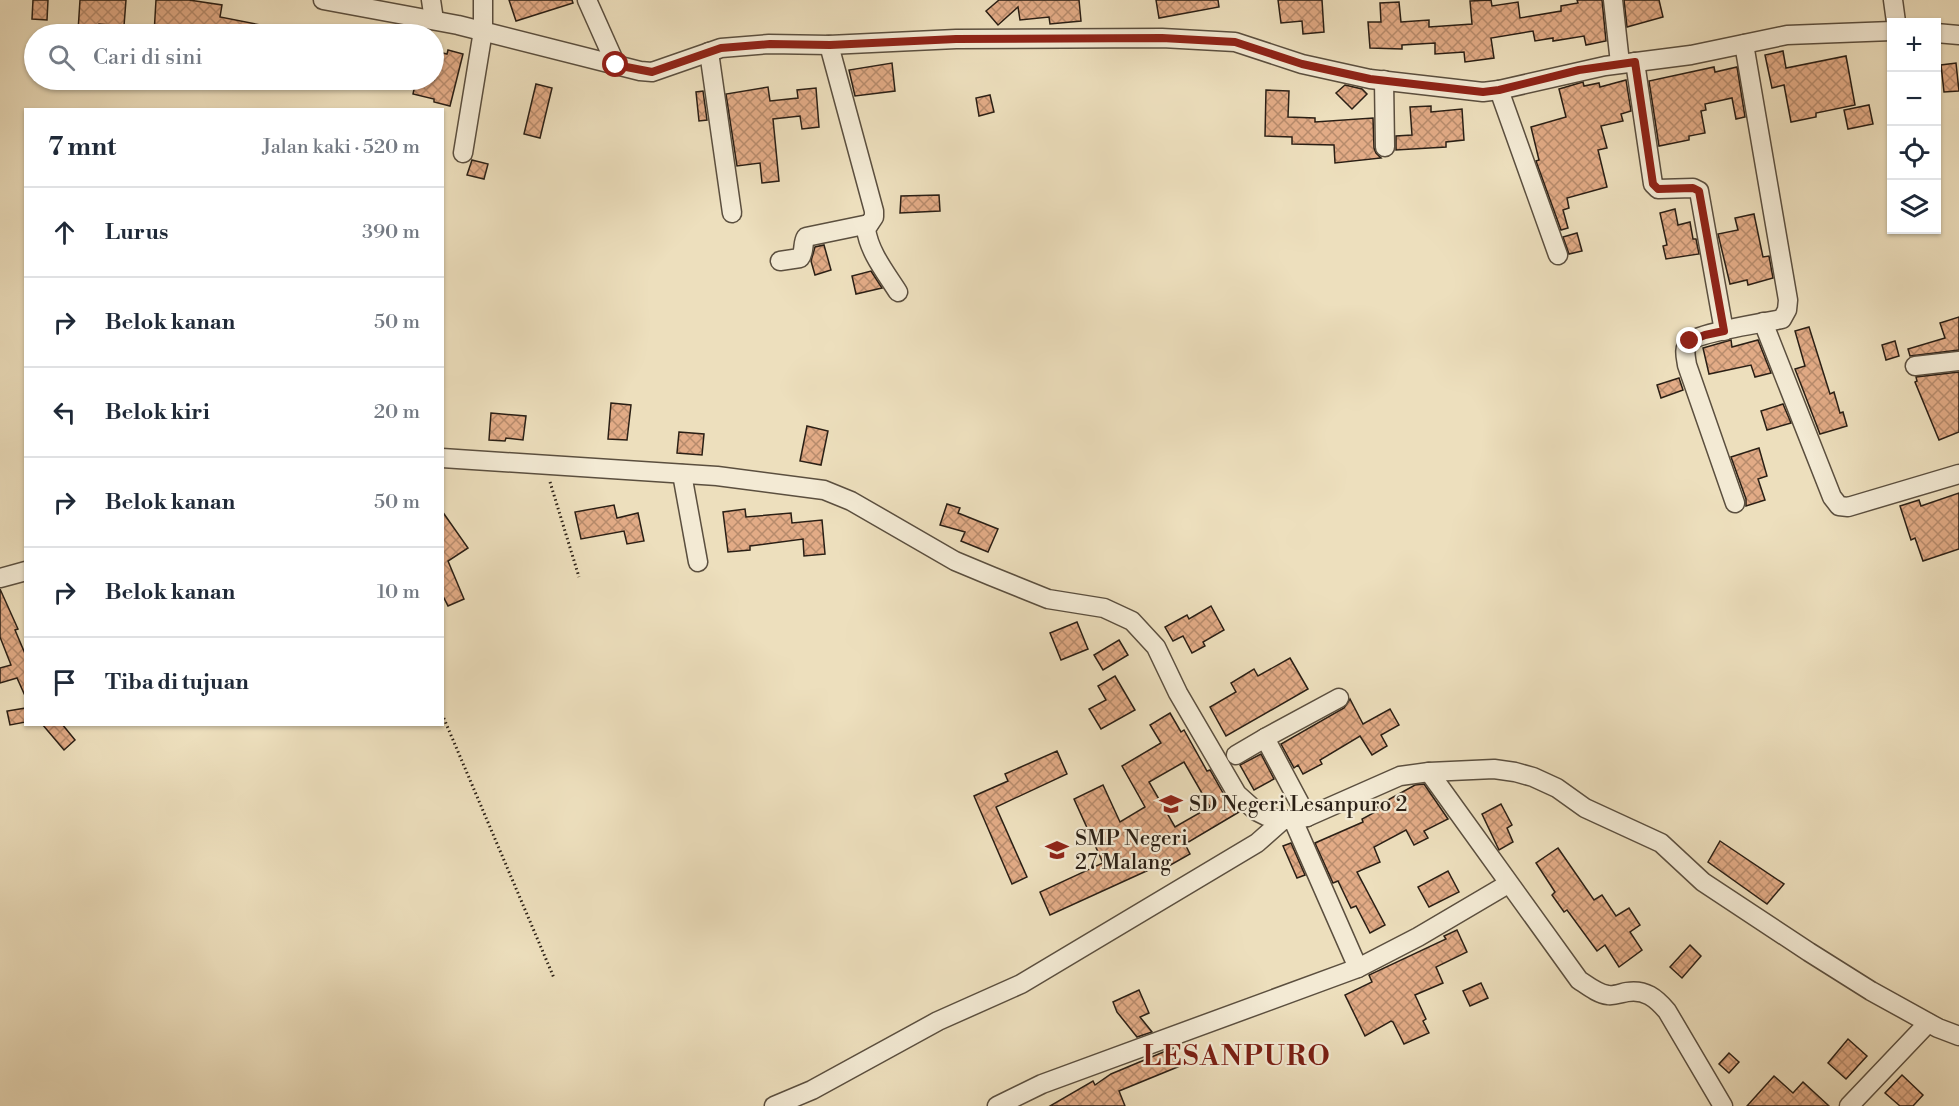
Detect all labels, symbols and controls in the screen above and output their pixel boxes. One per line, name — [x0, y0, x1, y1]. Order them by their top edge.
map controls — [1887, 18, 1941, 234]
button: + — [1887, 18, 1941, 72]
search box — [24, 24, 444, 90]
icon: search — [45, 41, 78, 74]
text: Cari di sini — [93, 44, 203, 71]
route start — [602, 51, 628, 77]
button: − — [1887, 72, 1941, 126]
button: locate — [1887, 126, 1941, 180]
text: 7 mnt — [48, 131, 116, 163]
text: Jalan kaki · 520 m — [262, 135, 420, 160]
button: layers — [1887, 180, 1941, 234]
icon: ahead — [48, 216, 81, 249]
text: Lurus — [105, 219, 168, 246]
text: 390 m — [362, 220, 420, 245]
icon: right — [48, 306, 81, 339]
text: Belok kanan — [105, 309, 235, 336]
text: 50 m — [374, 310, 420, 335]
route end — [1676, 327, 1702, 353]
icon: left — [48, 396, 81, 429]
text: Belok kiri — [105, 399, 210, 426]
text: 20 m — [374, 400, 420, 425]
icon: right — [48, 486, 81, 519]
text: Belok kanan — [105, 489, 235, 516]
text: 50 m — [374, 490, 420, 515]
icon: right — [48, 576, 81, 609]
text: Belok kanan — [105, 579, 235, 606]
text: 10 m — [377, 580, 420, 605]
icon: arrive — [48, 666, 81, 699]
text: Tiba di tujuan — [105, 669, 249, 696]
school or university icon: SD Negeri Lesanpuro 2 — [1158, 791, 1184, 817]
place label: SD Negeri Lesanpuro 2 — [1189, 792, 1408, 818]
place label: SMP Negeri 27 Malang — [1075, 826, 1188, 876]
school or university icon: SMP Negeri 27 Malang — [1044, 837, 1070, 863]
district label: LESANPURO — [1143, 1040, 1331, 1074]

